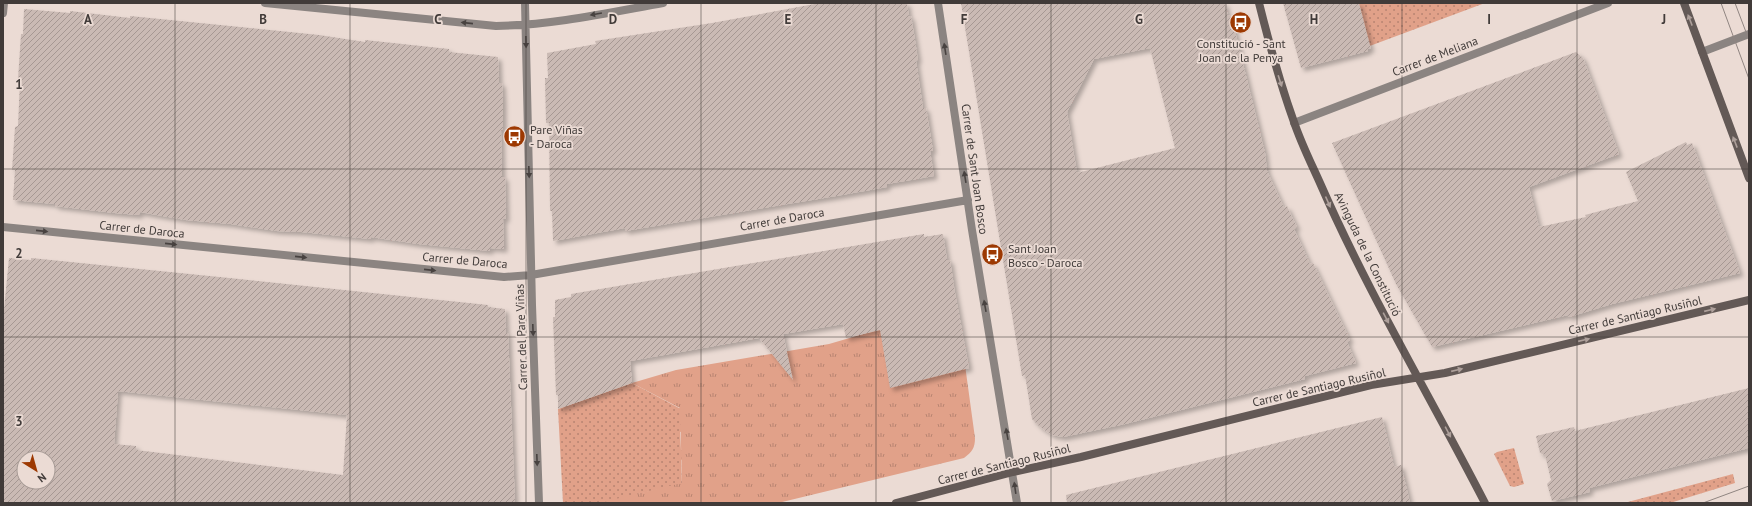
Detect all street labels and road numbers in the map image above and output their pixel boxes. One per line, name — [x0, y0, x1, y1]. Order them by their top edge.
street label: Carrer de Meliana — [1390, 33, 1480, 79]
street label: Carrer de Sant Joan Bosco — [958, 103, 992, 235]
street label: Avinguda de la Constitució — [1331, 189, 1405, 319]
street label: Carrer de Daroca — [739, 204, 825, 234]
street label: Carrer de Daroca — [99, 217, 185, 241]
street label: Carrer de Daroca — [422, 249, 508, 271]
street label: Carrer del Pare Viñas — [512, 284, 530, 390]
street label: Carrer de Santiago Rusiñol — [1567, 292, 1704, 338]
street label: Carrer de Santiago Rusiñol — [1251, 364, 1388, 410]
street label: Carrer de Santiago Rusiñol — [936, 440, 1072, 488]

